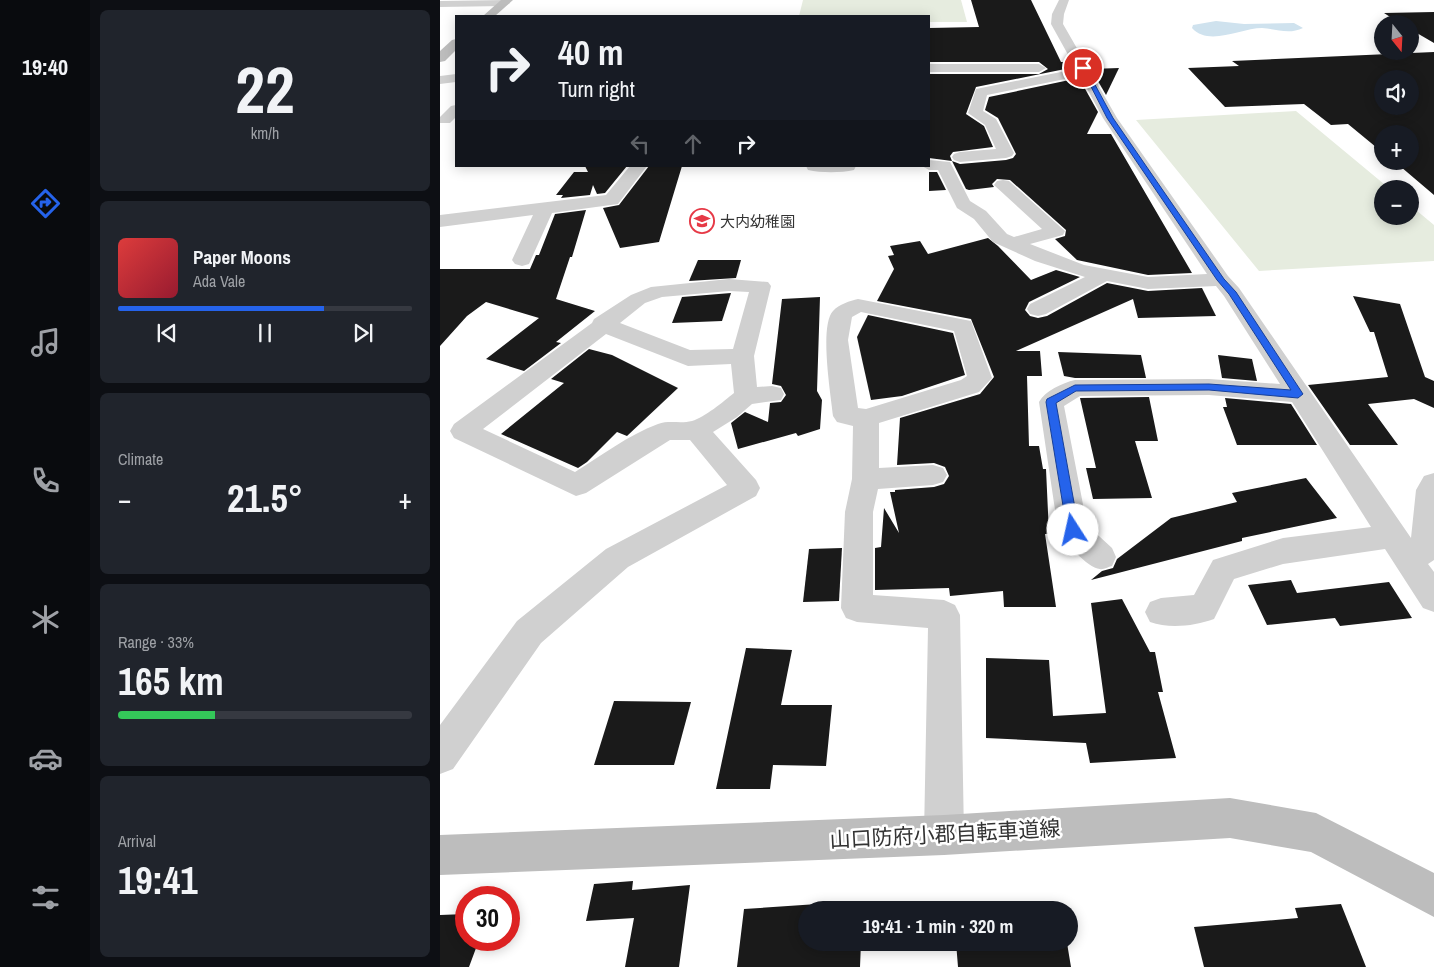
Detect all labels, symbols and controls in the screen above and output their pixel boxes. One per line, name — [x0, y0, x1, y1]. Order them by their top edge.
north arrow — [1374, 15, 1419, 60]
map controls — [1374, 15, 1419, 225]
text: 40 m — [558, 29, 623, 76]
icon: right — [475, 35, 540, 100]
text: 22 — [235, 46, 295, 133]
pin — [1062, 47, 1104, 89]
text: 19:40 — [22, 52, 68, 82]
icon: arrive — [1069, 54, 1097, 82]
button: sound — [1374, 70, 1419, 115]
text: Turn right — [558, 74, 635, 104]
text: km/h — [251, 122, 279, 144]
button: + — [1374, 125, 1419, 170]
icon: left — [626, 130, 654, 158]
icon: ahead — [679, 130, 707, 158]
icon: right — [732, 130, 760, 158]
button: − — [1374, 180, 1419, 225]
icon: directions — [28, 186, 63, 221]
school or university icon: 大内幼稚園 — [689, 208, 715, 234]
place label: 大内幼稚園 — [720, 211, 795, 232]
text: Paper Moons — [193, 244, 291, 270]
text: Ada Vale — [193, 270, 245, 292]
icon: previous — [153, 319, 181, 347]
icon: pause — [251, 319, 279, 347]
icon: next — [349, 319, 377, 347]
icon: music — [28, 325, 63, 360]
text: Climate — [118, 448, 163, 470]
icon: phone — [28, 463, 63, 498]
text: 21.5° — [227, 473, 303, 524]
text: − — [118, 480, 131, 518]
text: + — [399, 480, 412, 518]
position arrow — [1046, 503, 1098, 555]
icon: climate — [28, 602, 63, 637]
text: Range · 33% — [118, 631, 194, 653]
text: 165 km — [118, 656, 224, 707]
icon: car — [28, 741, 63, 776]
street label: 山口防府小郡自転車道線 — [829, 813, 1061, 855]
text: Arrival — [118, 830, 156, 852]
text: 19:41 — [118, 855, 198, 906]
icon: filters — [28, 880, 63, 915]
speed limit sign: 30 — [455, 886, 520, 951]
text: 19:41 · 1 min · 320 m — [863, 913, 1013, 939]

